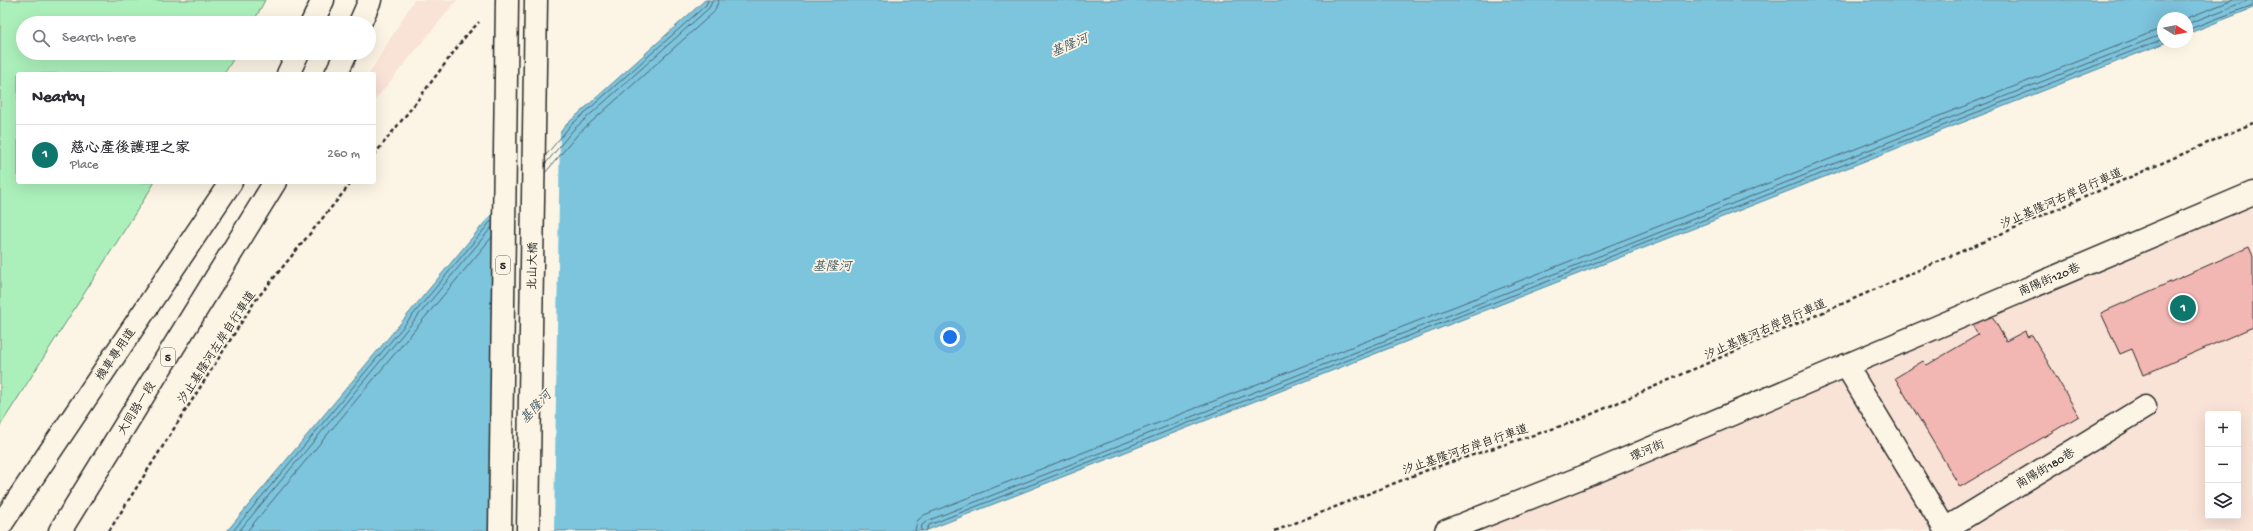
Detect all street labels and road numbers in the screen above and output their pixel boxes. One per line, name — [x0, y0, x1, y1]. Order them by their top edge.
street label: 汐止基隆河右岸自行車道 — [1998, 166, 2125, 233]
street label: 北山大橋 — [526, 242, 541, 290]
road number: 5 — [496, 256, 510, 274]
street label: 南陽街120巷 — [2016, 261, 2083, 300]
street label: 汐止基隆河左岸自行車道 — [175, 288, 259, 407]
street label: 汐止基隆河右岸自行車道 — [1702, 297, 1829, 364]
street label: 機車專用道 — [93, 326, 139, 384]
road number: 5 — [161, 348, 175, 366]
street label: 大同路一段 — [115, 379, 160, 438]
street label: 汐止基隆河右岸自行車道 — [1401, 422, 1530, 479]
street label: 環河街 — [1628, 437, 1667, 465]
street label: 南陽街180巷 — [2014, 446, 2078, 493]

